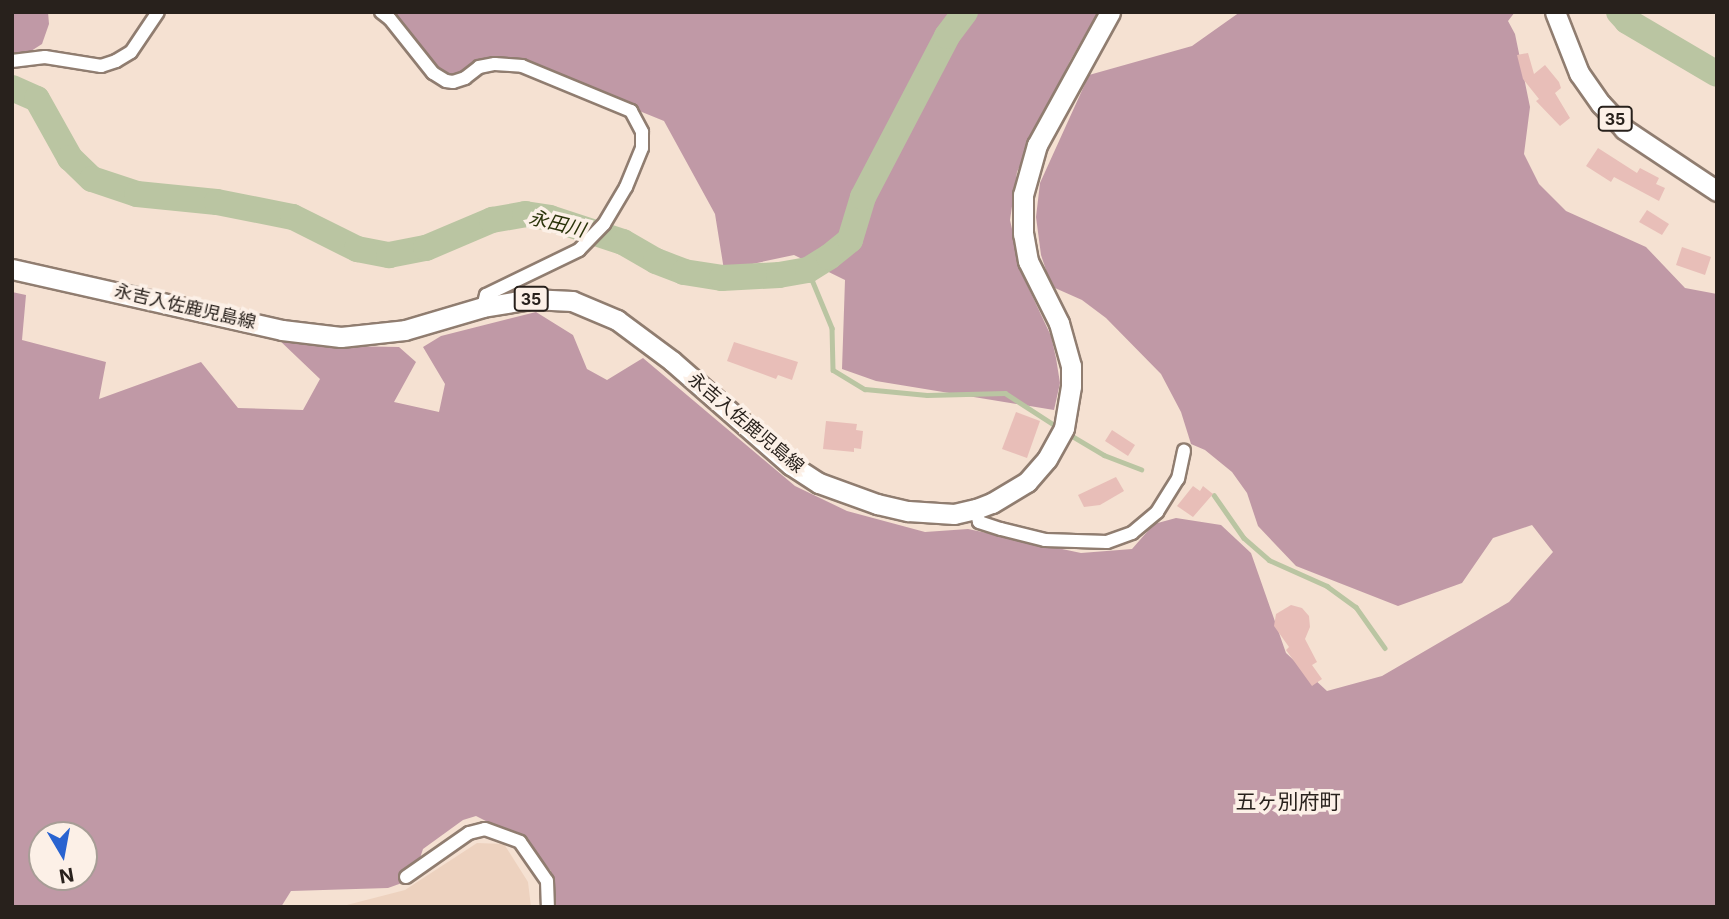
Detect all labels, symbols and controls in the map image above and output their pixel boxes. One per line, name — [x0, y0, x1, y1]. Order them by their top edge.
road number: 35 — [1598, 106, 1632, 132]
water label: 永田川 — [527, 206, 587, 242]
street label: 永吉入佐鹿児島線 — [112, 280, 258, 334]
road number: 35 — [514, 286, 548, 312]
street label: 永吉入佐鹿児島線 — [684, 368, 808, 478]
district label: 五ヶ別府町 — [1236, 789, 1340, 815]
north arrow — [28, 821, 98, 891]
text: N — [57, 863, 76, 888]

